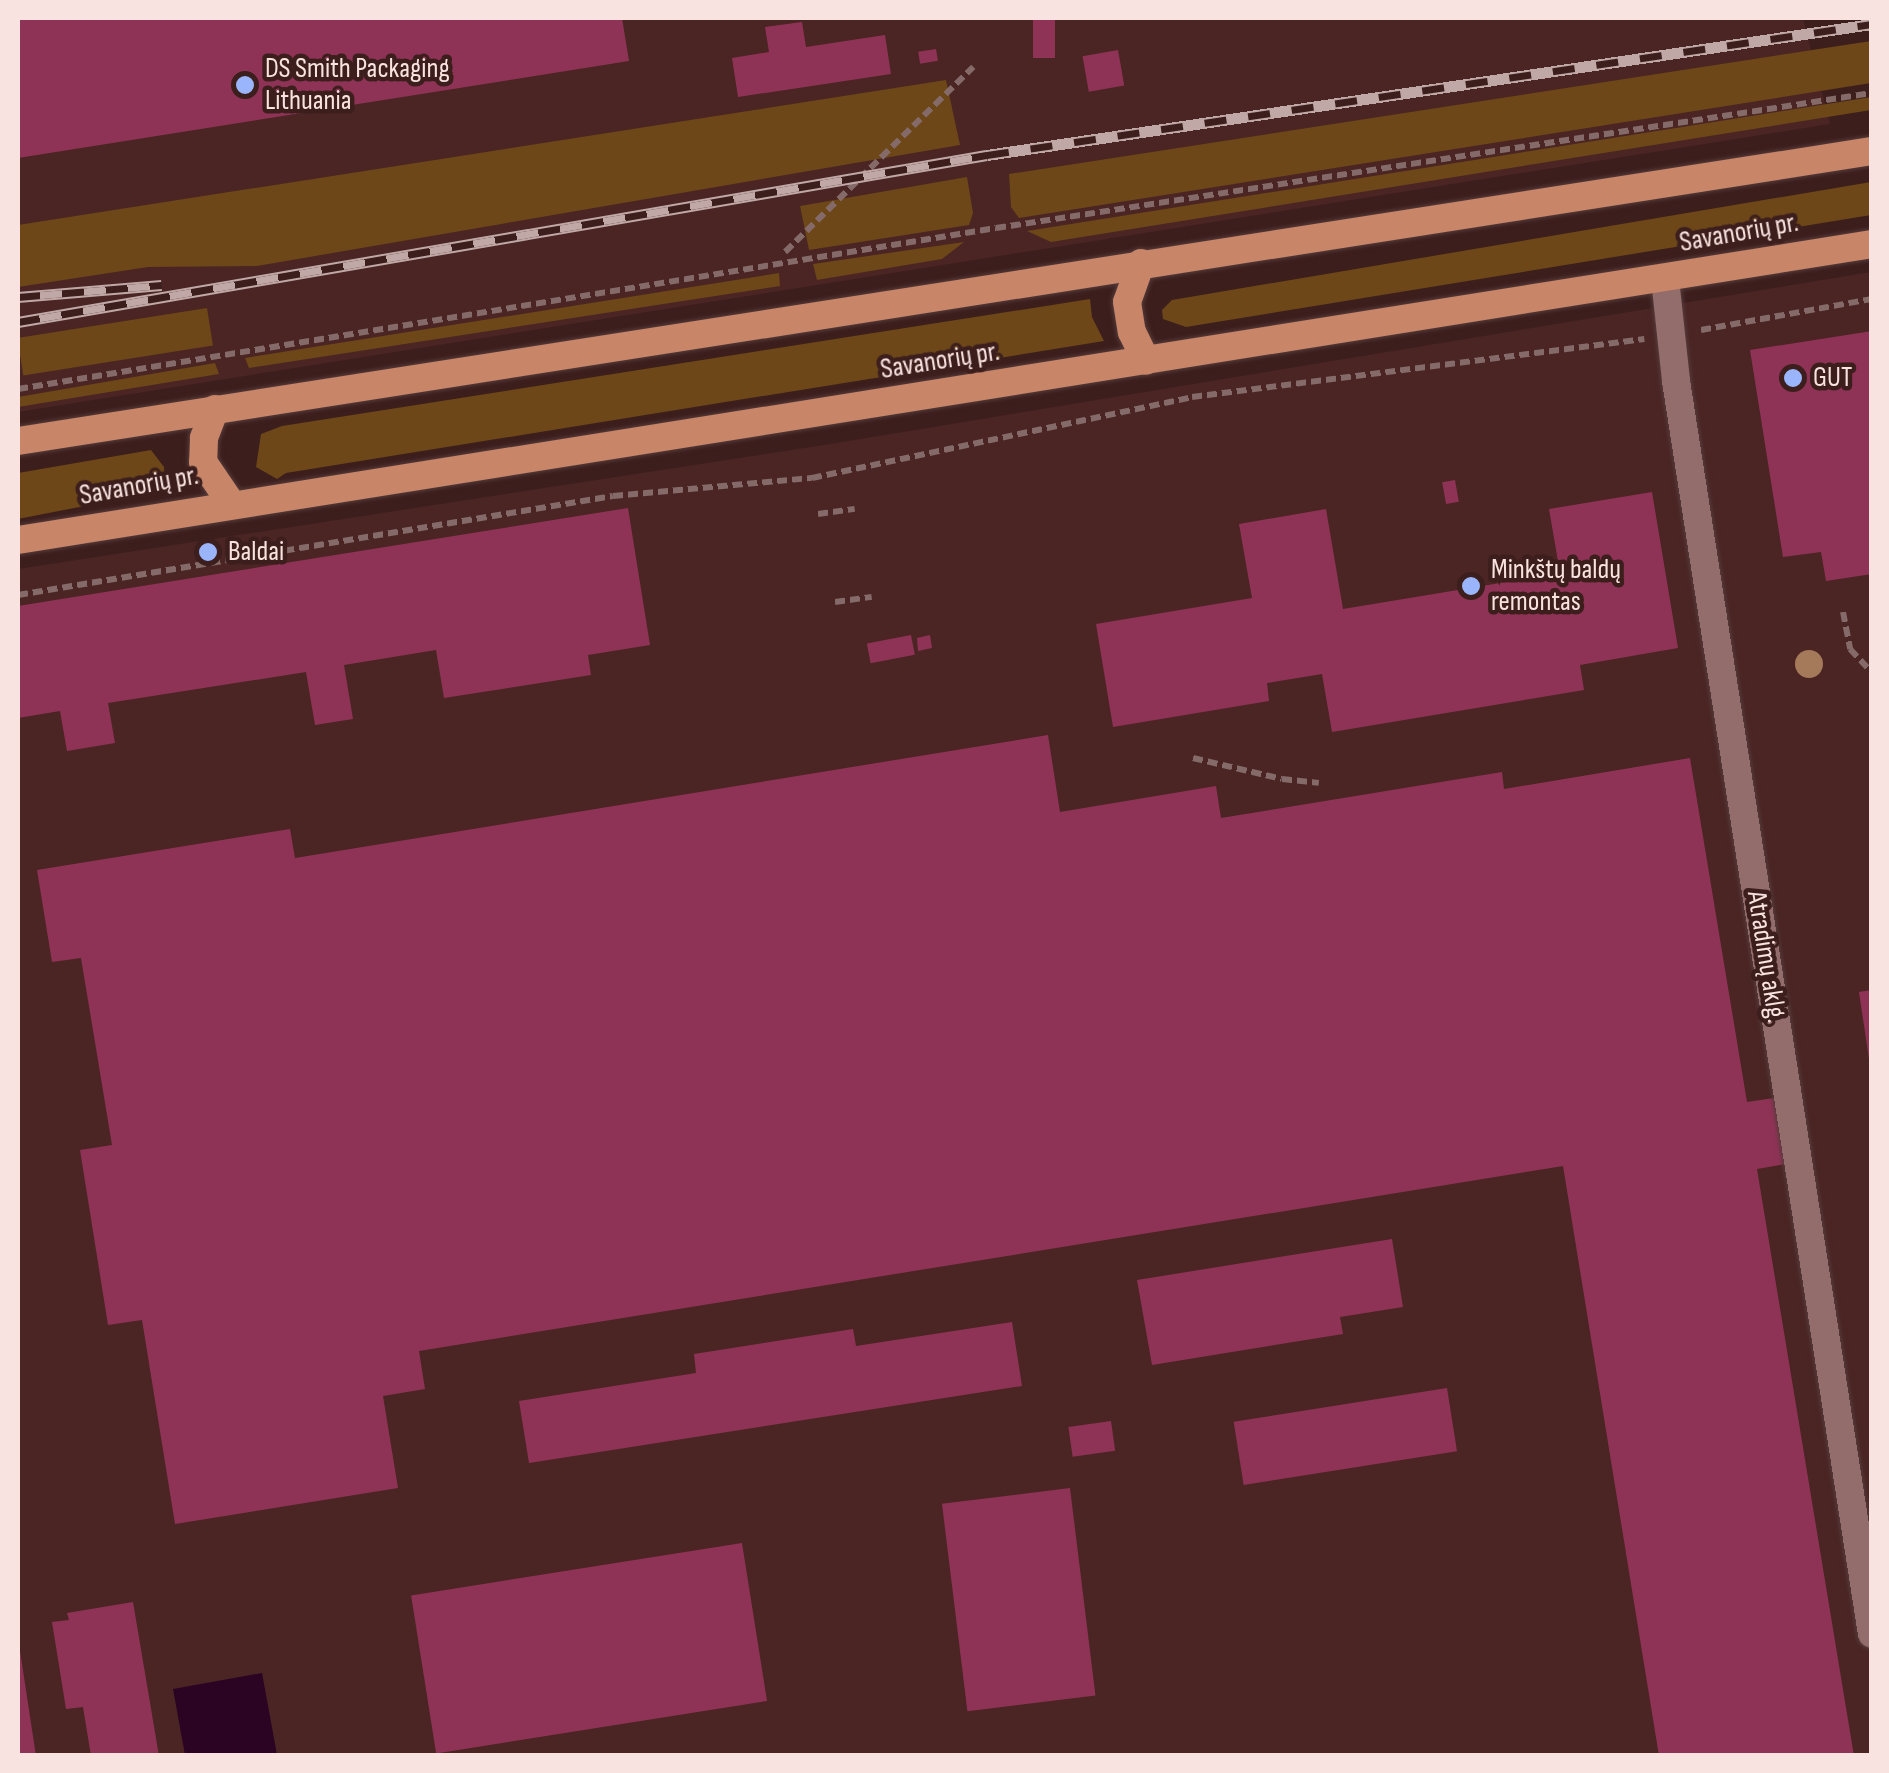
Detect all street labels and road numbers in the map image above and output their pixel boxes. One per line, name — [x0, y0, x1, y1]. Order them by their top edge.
street label: Savanorių pr. — [1677, 206, 1801, 260]
street label: Savanorių pr. — [878, 335, 1002, 387]
street label: Savanorių pr. — [77, 459, 201, 513]
street label: Atradimų aklg. — [1739, 889, 1793, 1025]

